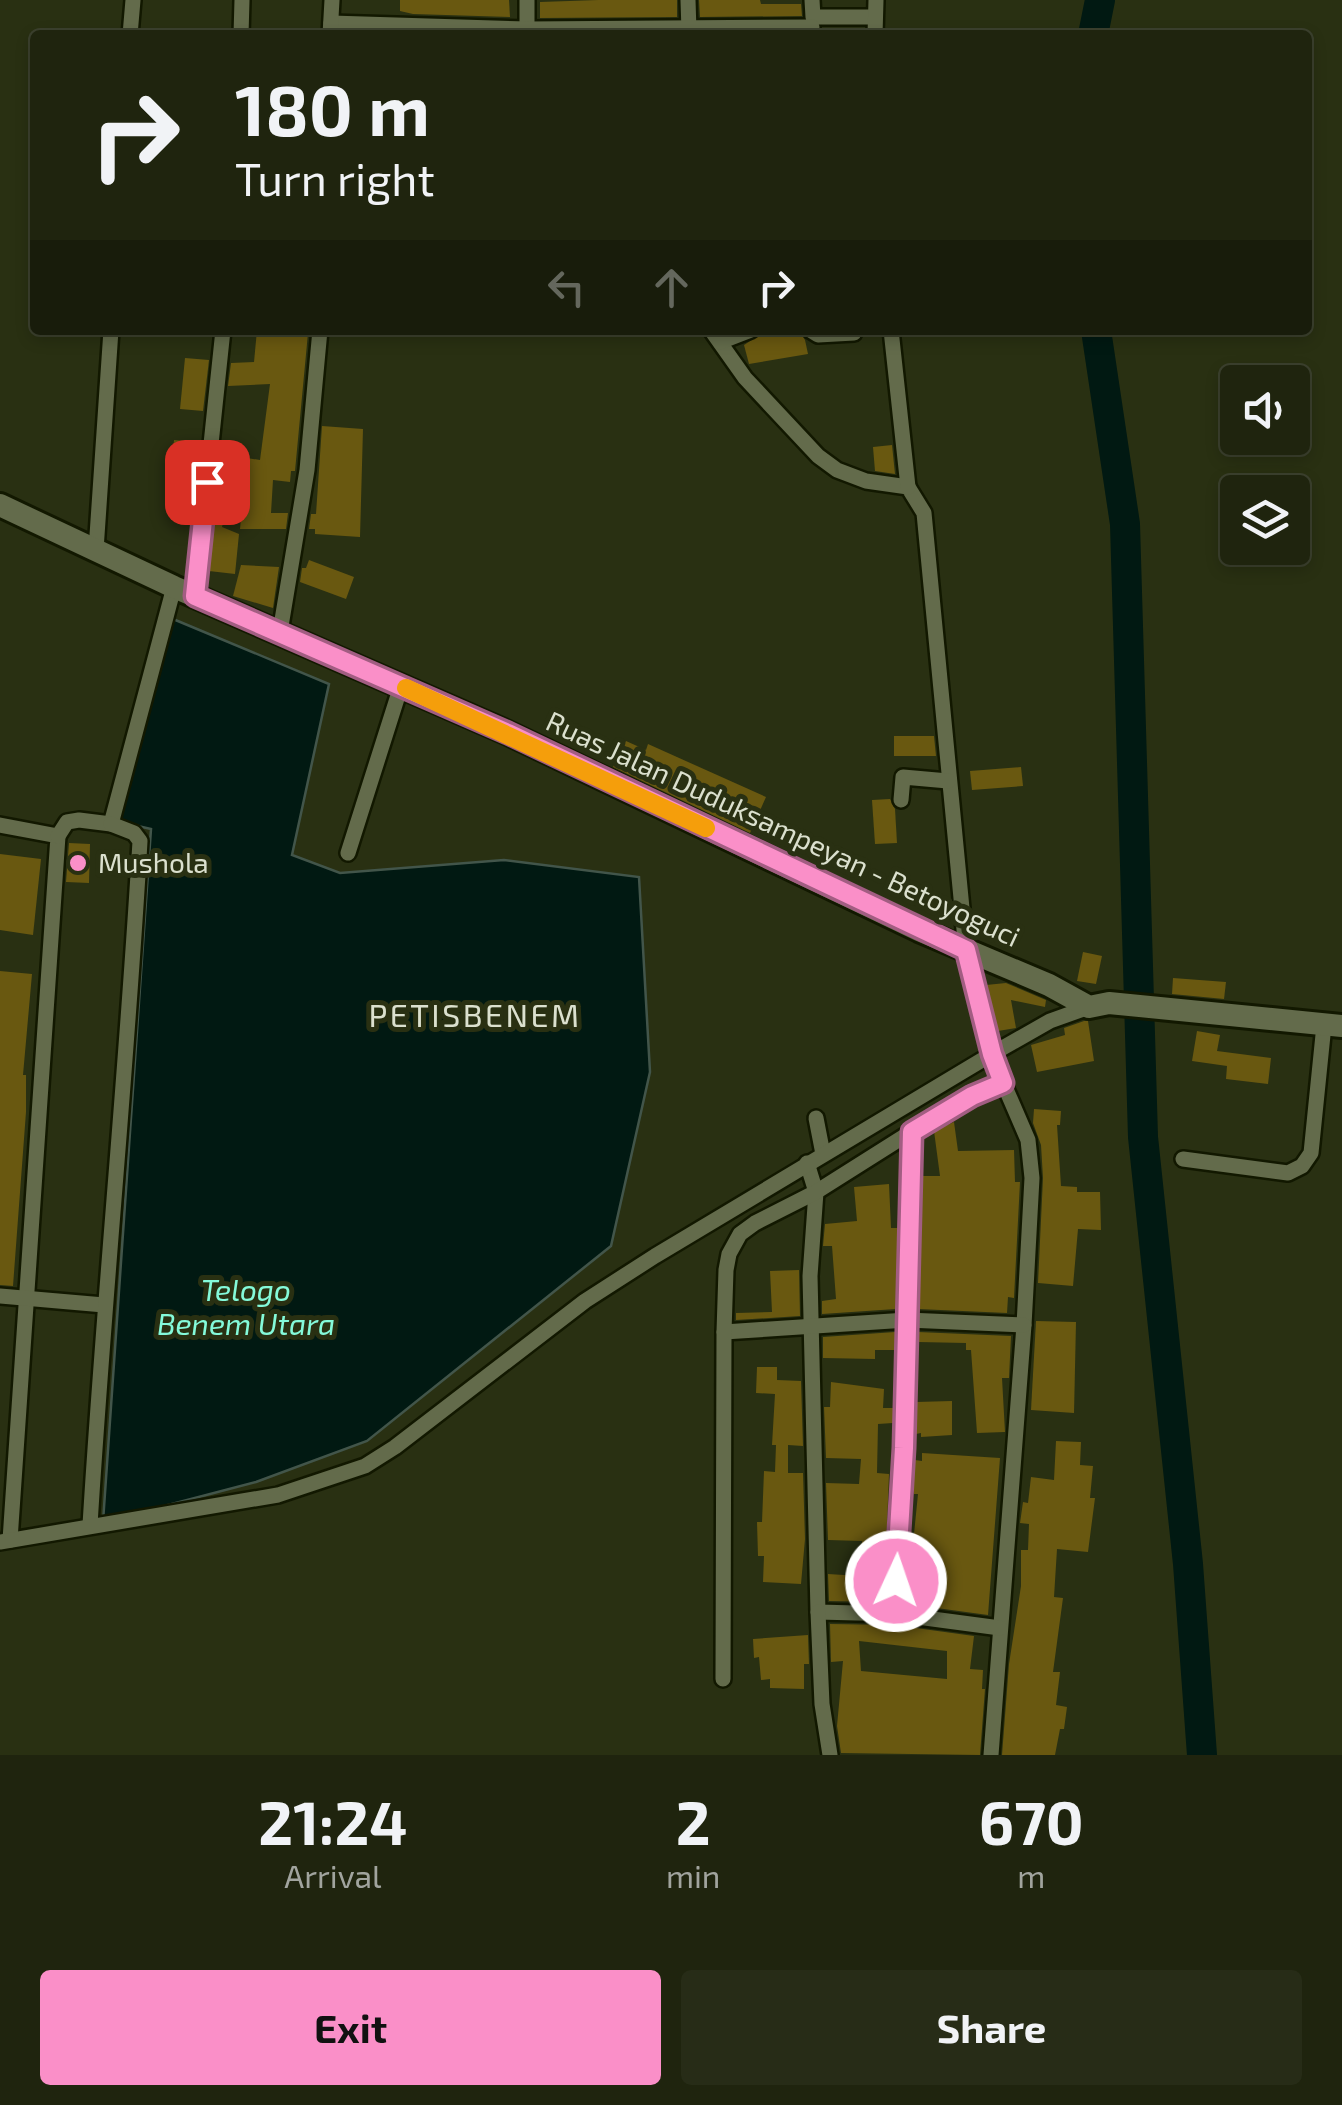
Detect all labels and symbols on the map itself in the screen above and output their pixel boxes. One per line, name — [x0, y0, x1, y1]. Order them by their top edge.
pin — [165, 440, 250, 525]
street label: Ruas Jalan Duduksampeyan - Betoyoguci — [541, 703, 1026, 953]
place label: Mushola — [98, 845, 209, 879]
marker: Mushola — [67, 852, 89, 874]
district label: PETISBENEM — [368, 995, 582, 1033]
water label: Telogo Benem Utara — [157, 1271, 335, 1341]
position arrow — [844, 1529, 948, 1633]

